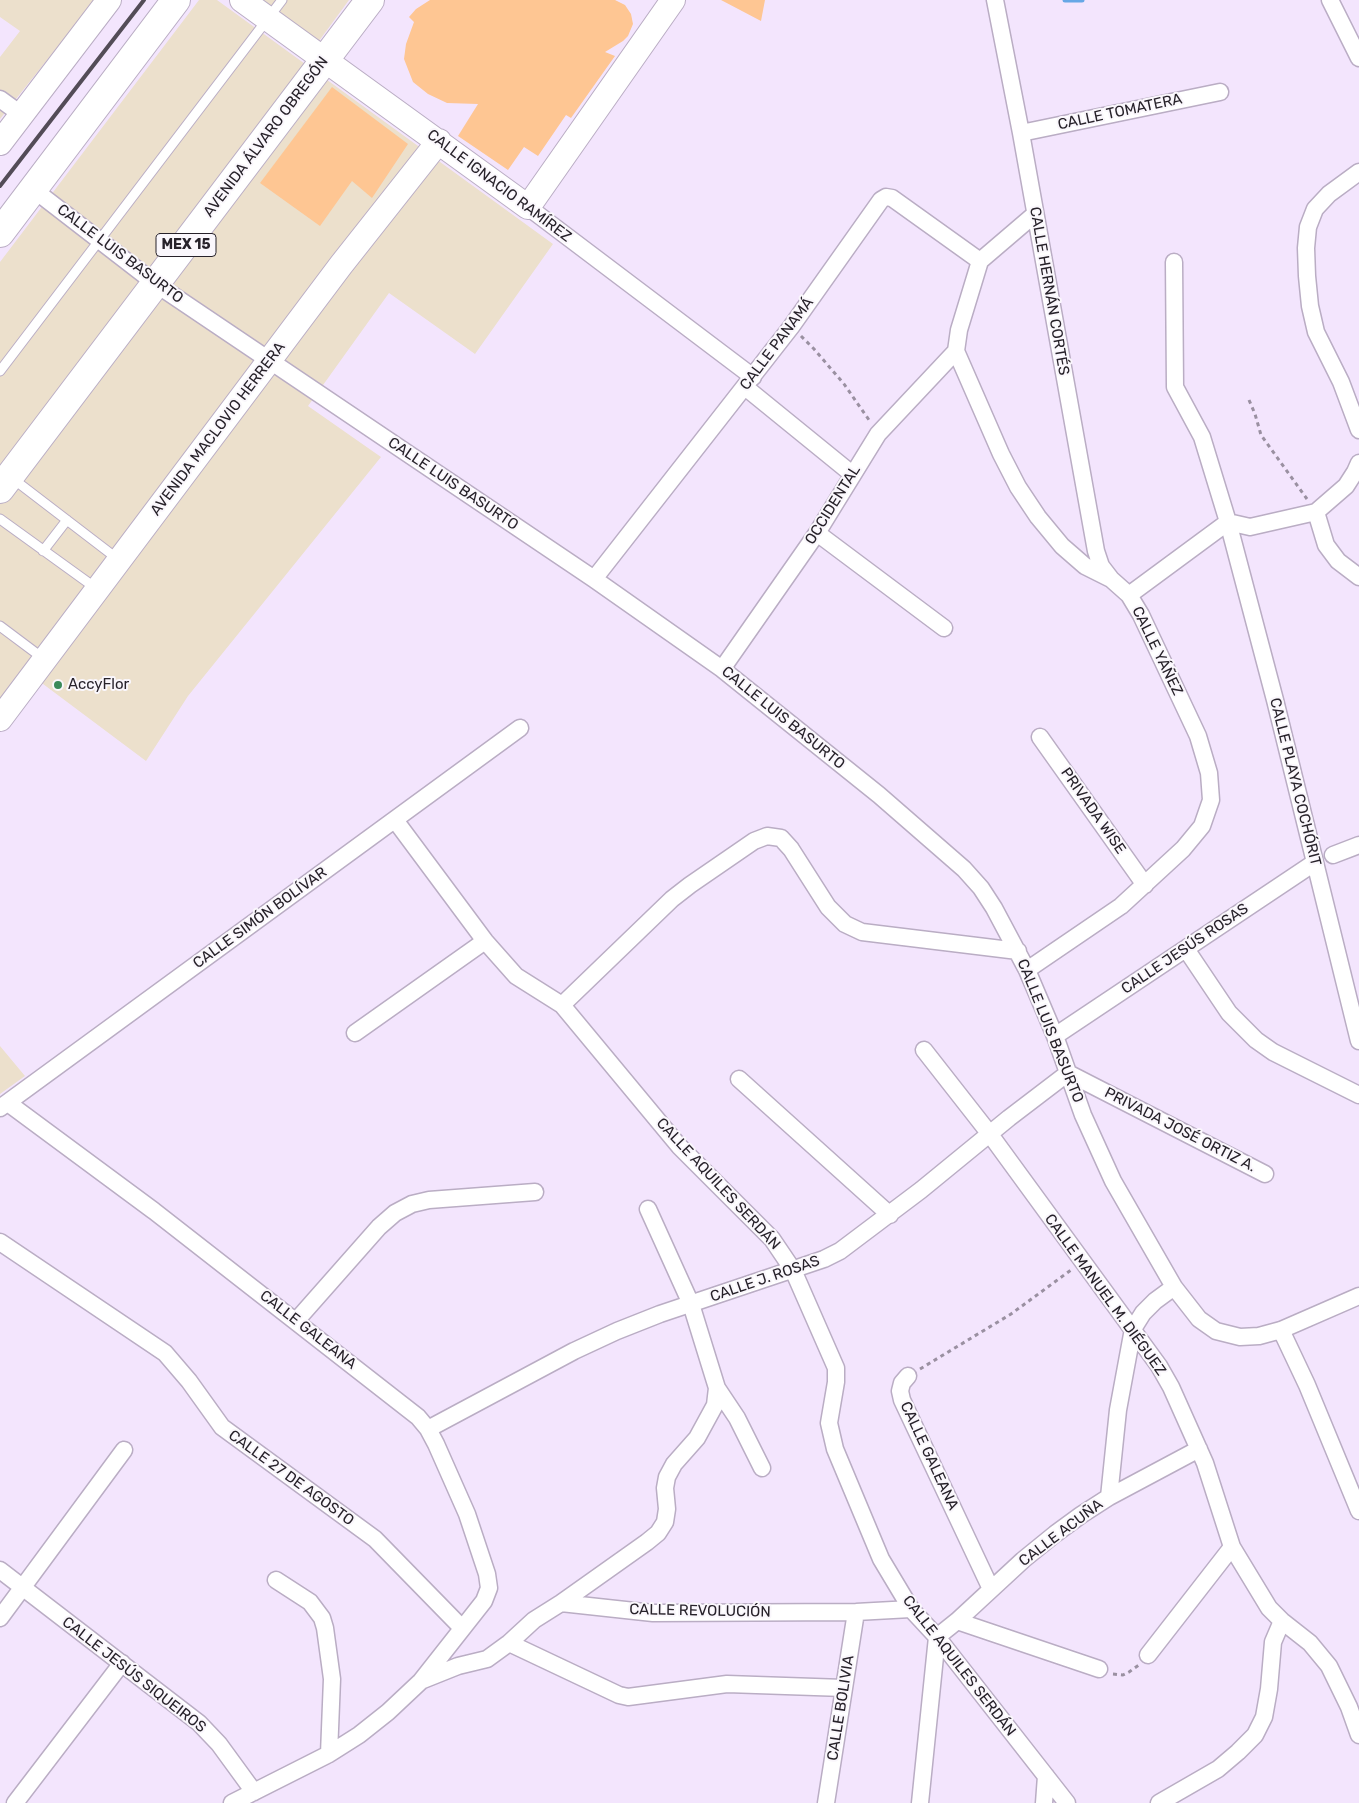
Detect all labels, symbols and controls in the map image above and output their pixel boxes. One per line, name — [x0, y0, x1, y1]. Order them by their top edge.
street label: AVENIDA ÁLVARO OBREGÓN — [200, 53, 332, 221]
street label: CALLE TOMATERA — [1056, 90, 1184, 134]
street label: CALLE IGNACIO RAMÍREZ — [423, 126, 575, 246]
street label: CALLE LUIS BASURTO — [53, 201, 187, 307]
street label: CALLE HERNÁN CORTÉS — [1025, 205, 1073, 377]
road number: MEX 15 — [156, 234, 216, 256]
street label: CALLE PANAMÁ — [736, 294, 818, 394]
street label: AVENIDA MACLOVIO HERRERA — [147, 339, 289, 519]
street label: CALLE LUIS BASURTO — [384, 434, 522, 534]
street label: OCCIDENTAL — [801, 462, 865, 548]
street label: CALLE YÁÑEZ — [1128, 604, 1186, 698]
street label: CALLE LUIS BASURTO — [718, 663, 848, 773]
place label: AccyFlor — [68, 676, 129, 694]
marker: AccyFlor — [52, 679, 64, 691]
street label: CALLE PLAYA COCHÓRIT — [1265, 696, 1325, 868]
street label: PRIVADA WISE — [1057, 764, 1129, 858]
street label: CALLE SIMÓN BOLÍVAR — [190, 863, 330, 973]
street label: CALLE JESÚS ROSAS — [1118, 900, 1252, 998]
street label: CALLE LUIS BASURTO — [1013, 957, 1087, 1105]
street label: PRIVADA JOSÉ ORTIZ A. — [1101, 1084, 1259, 1176]
street label: CALLE AQUILES SERDÁN — [652, 1114, 784, 1254]
street label: CALLE MANUEL M. DIÉGUEZ — [1040, 1211, 1170, 1379]
street label: CALLE J. ROSAS — [708, 1252, 822, 1306]
street label: CALLE GALEANA — [256, 1287, 360, 1373]
street label: CALLE GALEANA — [896, 1399, 962, 1513]
street label: CALLE 27 DE AGOSTO — [225, 1426, 357, 1530]
street label: CALLE ACUÑA — [1015, 1496, 1107, 1570]
street label: CALLE AQUILES SERDÁN — [898, 1592, 1020, 1740]
street label: CALLE REVOLUCIÓN — [629, 1601, 771, 1621]
street label: CALLE JESÚS SIQUEIROS — [58, 1613, 210, 1737]
street label: CALLE BOLIVIA — [824, 1654, 858, 1762]

